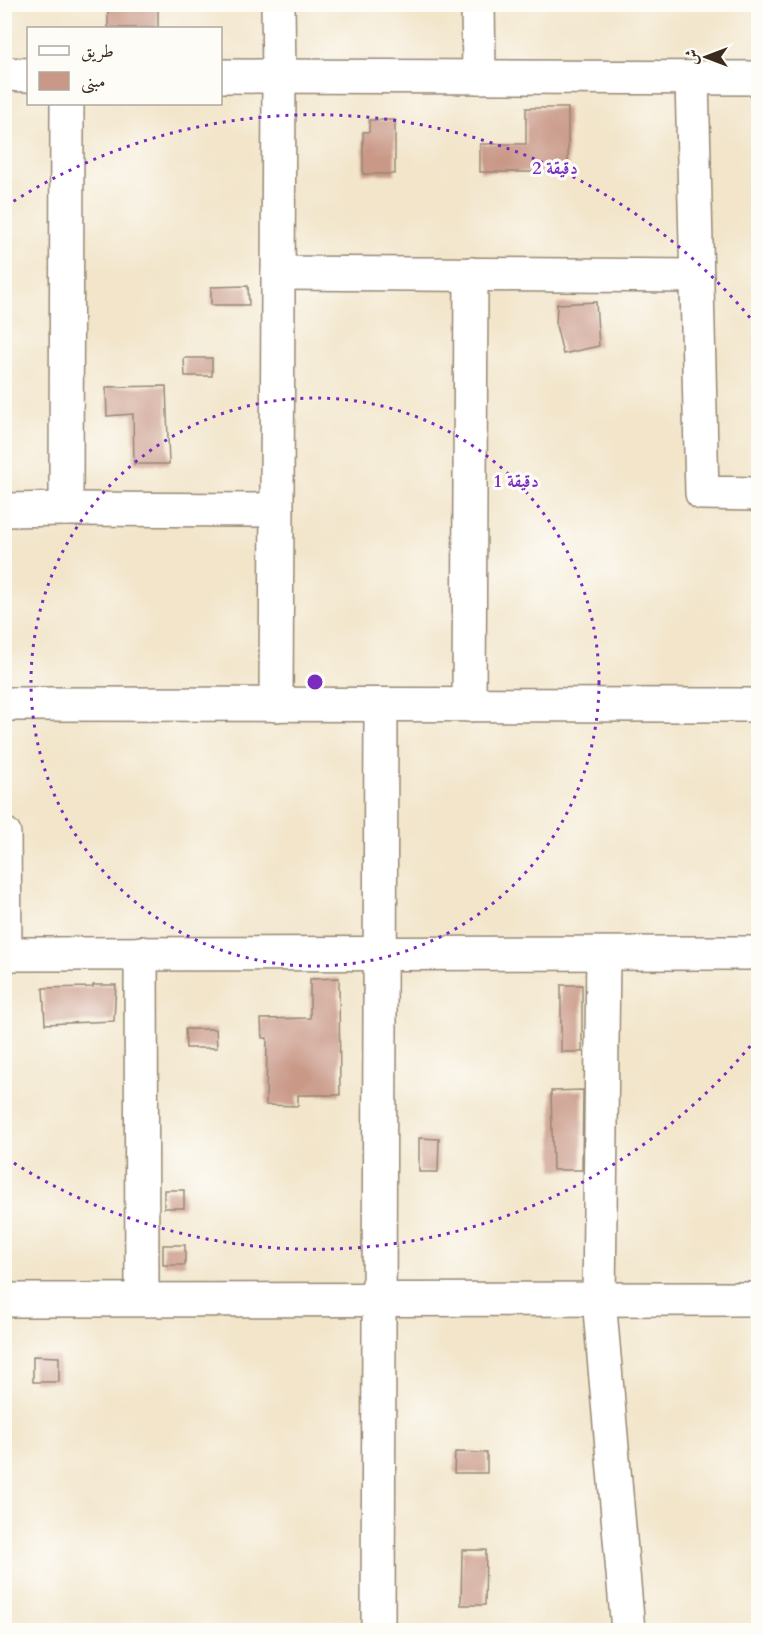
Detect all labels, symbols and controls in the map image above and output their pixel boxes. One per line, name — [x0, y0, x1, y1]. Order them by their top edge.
legend — [27, 27, 222, 105]
north arrow — [676, 27, 736, 87]
text: طريق — [81, 39, 114, 64]
text: ش — [681, 49, 703, 65]
text: مبنى — [81, 69, 106, 94]
text: 2 دقيقة — [532, 156, 578, 181]
text: 1 دقيقة — [493, 469, 539, 494]
centre of rings — [305, 672, 325, 692]

